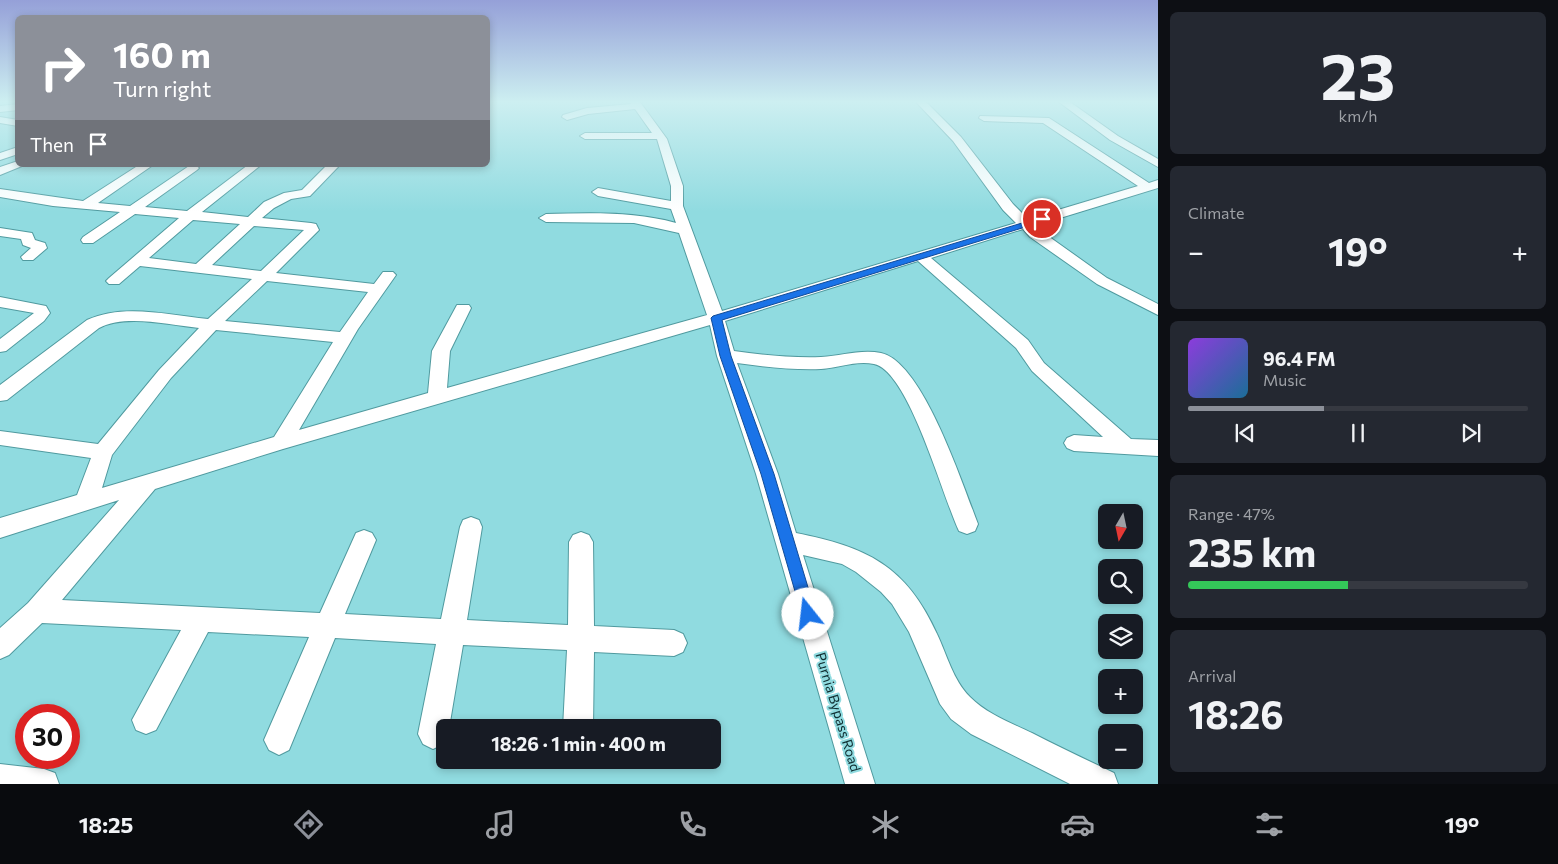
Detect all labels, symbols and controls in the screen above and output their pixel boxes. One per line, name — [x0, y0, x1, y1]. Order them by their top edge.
text: 160 m — [113, 32, 211, 75]
text: 23 — [1321, 34, 1395, 113]
icon: right — [30, 35, 95, 100]
text: Turn right — [113, 75, 211, 102]
text: km/h — [1339, 106, 1377, 125]
icon: arrive — [84, 130, 112, 158]
text: Then — [30, 133, 74, 156]
pin — [1021, 198, 1063, 240]
text: Climate — [1188, 203, 1244, 222]
icon: arrive — [1028, 205, 1056, 233]
text: 19° — [1328, 227, 1388, 274]
text: − — [1188, 234, 1204, 268]
text: + — [1512, 234, 1528, 268]
text: 96.4 FM — [1263, 347, 1336, 370]
text: Music — [1263, 370, 1307, 389]
icon: previous — [1231, 419, 1259, 447]
icon: pause — [1344, 419, 1372, 447]
icon: next — [1457, 419, 1485, 447]
north arrow — [1098, 504, 1142, 549]
map controls — [1098, 504, 1143, 769]
text: Range · 47% — [1188, 504, 1275, 523]
text: 235 km — [1188, 528, 1316, 575]
button: search — [1098, 559, 1143, 604]
position arrow — [781, 587, 833, 639]
button: layers — [1098, 614, 1143, 659]
street label: Purnia Bypass Road — [812, 650, 865, 774]
text: Arrival — [1188, 666, 1236, 685]
button: + — [1098, 669, 1143, 714]
text: 18:26 — [1188, 690, 1284, 737]
speed limit sign: 30 — [15, 704, 80, 769]
button: − — [1098, 724, 1143, 769]
text: 18:26 · 1 min · 400 m — [491, 732, 666, 755]
icon: directions — [291, 807, 326, 842]
icon: music — [483, 807, 518, 842]
icon: phone — [675, 807, 710, 842]
icon: climate — [868, 807, 903, 842]
icon: car — [1060, 807, 1095, 842]
icon: filters — [1252, 807, 1287, 842]
text: 18:25 — [79, 811, 133, 838]
text: 19° — [1445, 811, 1479, 838]

